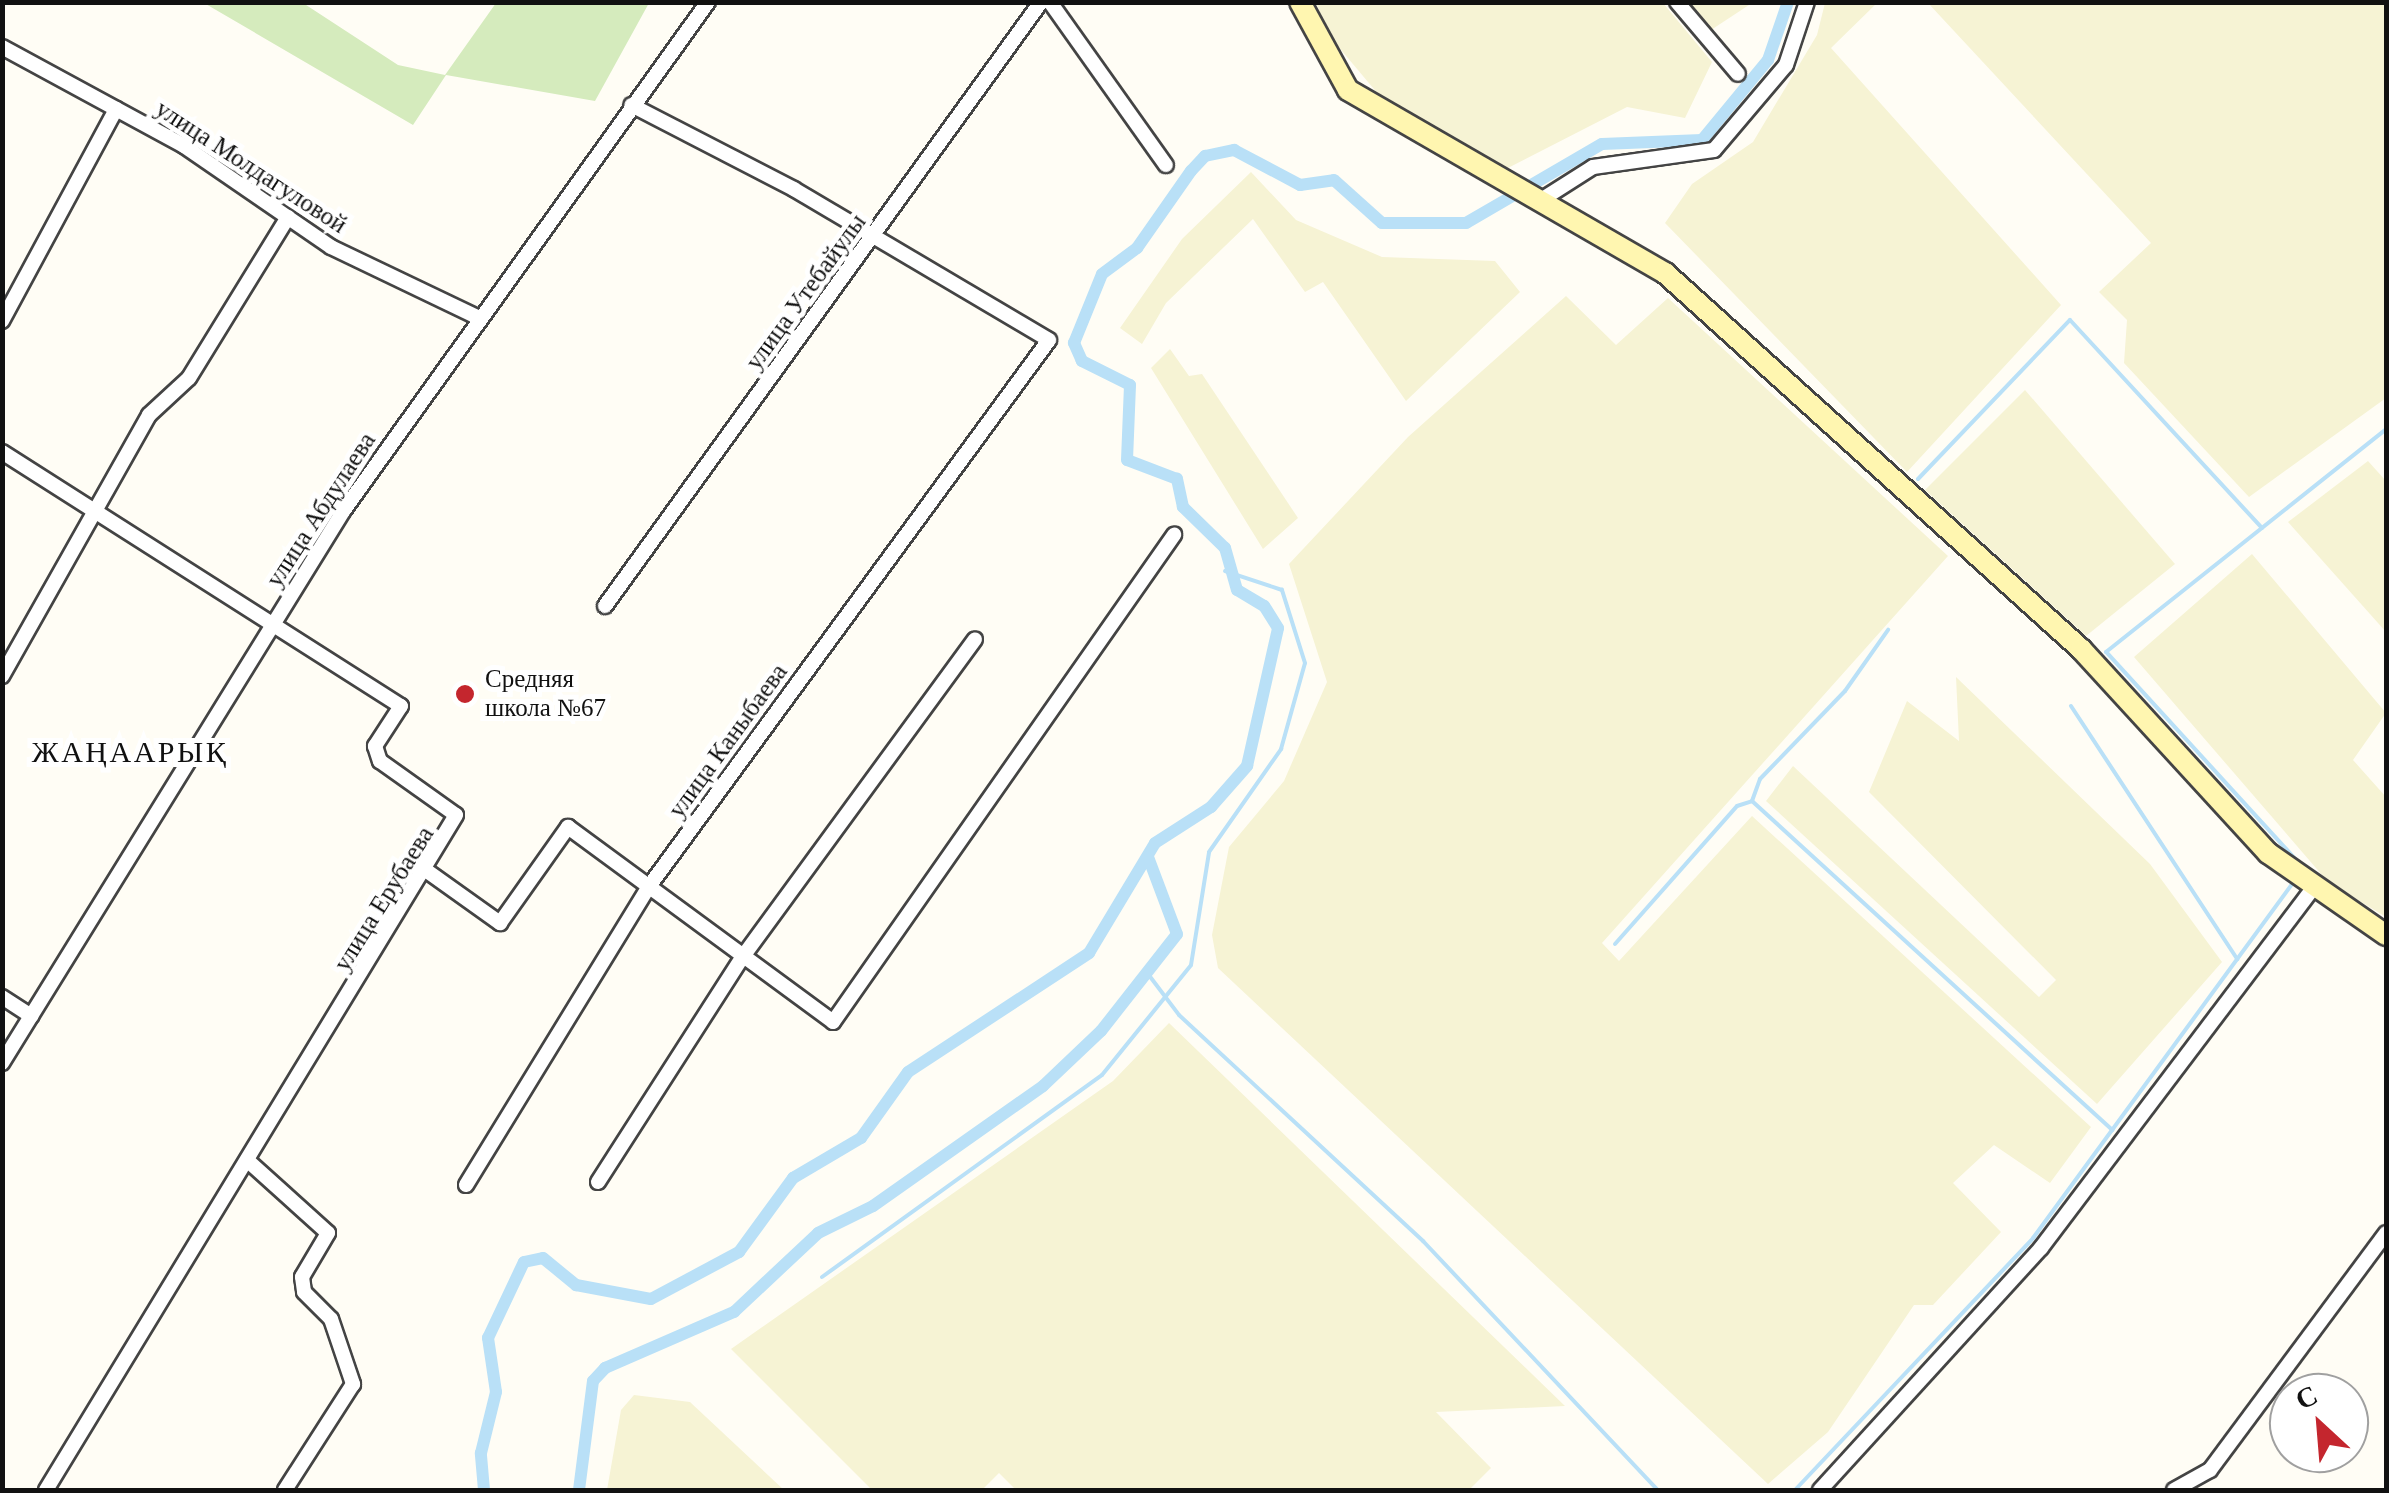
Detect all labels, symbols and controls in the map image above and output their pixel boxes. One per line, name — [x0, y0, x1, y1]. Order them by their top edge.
street label: улица Молдагуловой — [150, 94, 352, 240]
street label: улица Утебайулы — [739, 208, 873, 376]
street label: улица Абдулаева — [260, 427, 382, 593]
street label: улица Каныбаева — [662, 658, 794, 824]
place label: Средняя школа №67 — [485, 665, 606, 724]
marker: Средняя школа №67 — [454, 683, 476, 705]
district label: ЖАҢААРЫҚ — [32, 734, 228, 770]
street label: улица Ерубаева — [328, 821, 440, 977]
north arrow — [2269, 1373, 2369, 1473]
text: С — [2291, 1379, 2322, 1416]

